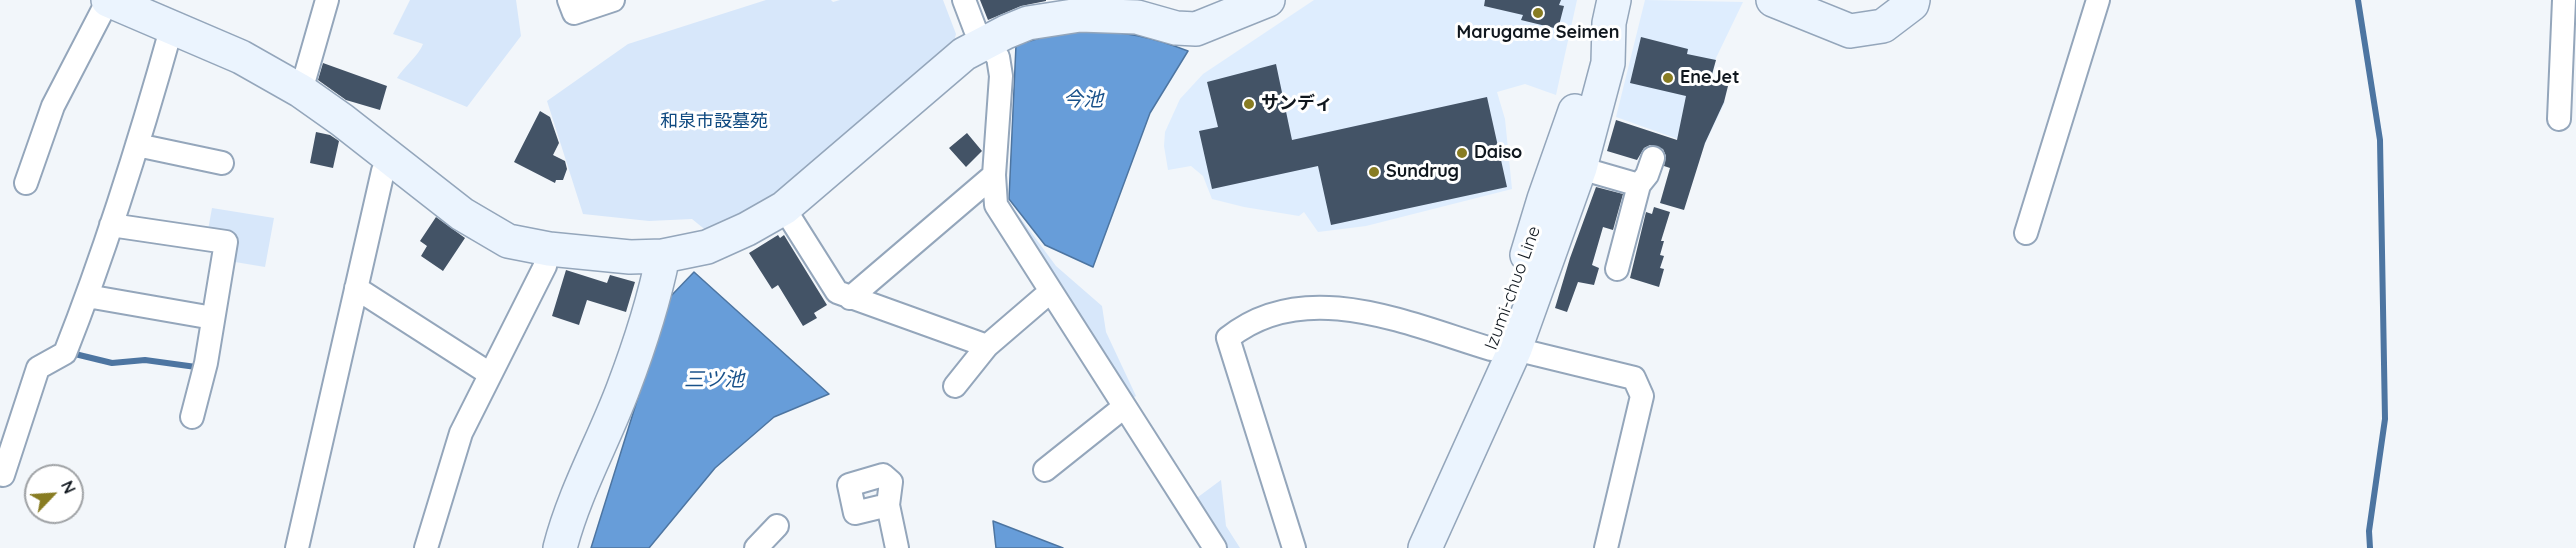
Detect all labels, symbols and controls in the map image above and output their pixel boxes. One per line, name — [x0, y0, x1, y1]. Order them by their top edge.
marker: Marugame Seimen — [1531, 6, 1545, 20]
place label: Marugame Seimen — [1457, 22, 1619, 44]
place label: EneJet — [1680, 67, 1740, 89]
marker: EneJet — [1661, 71, 1675, 85]
water label: 今池 — [1063, 88, 1103, 112]
place label: サンディ — [1261, 93, 1333, 115]
marker: サンディ — [1242, 97, 1256, 111]
park label: 和泉市設墓苑 — [660, 111, 768, 133]
place label: Daiso — [1474, 142, 1522, 164]
marker: Daiso — [1455, 146, 1469, 160]
place label: Sundrug — [1386, 161, 1459, 183]
marker: Sundrug — [1367, 165, 1381, 179]
street label: Izumi-chuo Line — [1481, 223, 1545, 353]
water label: 三ツ池 — [684, 368, 744, 392]
north arrow — [24, 464, 84, 524]
text: N — [57, 478, 80, 497]

